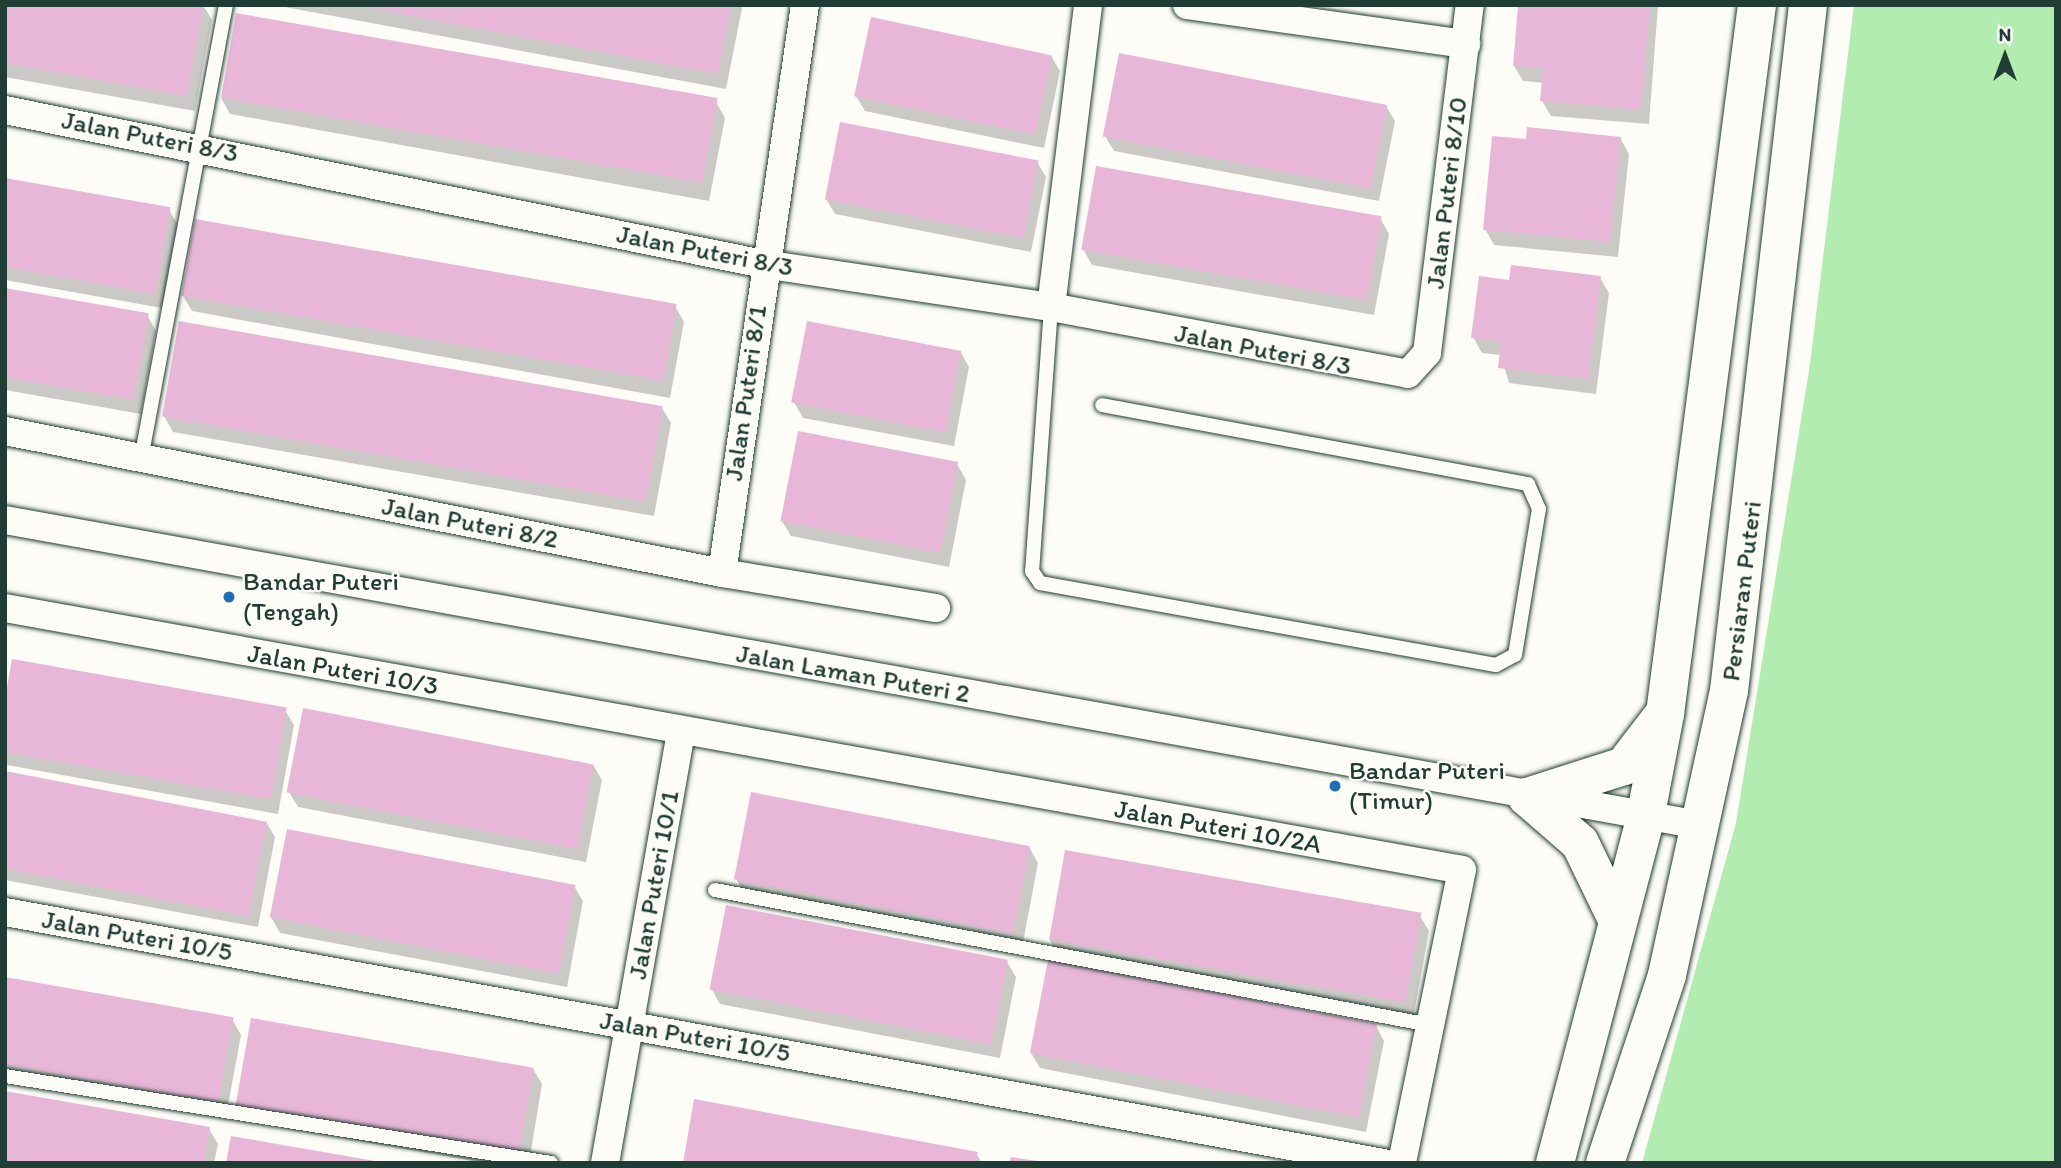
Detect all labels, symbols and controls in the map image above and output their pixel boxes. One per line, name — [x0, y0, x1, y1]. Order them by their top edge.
north arrow — [1970, 21, 2040, 91]
text: N — [1999, 23, 2011, 46]
street label: Jalan Puteri 8/10 — [1420, 96, 1474, 290]
street label: Jalan Puteri 8/3 — [59, 105, 241, 169]
street label: Jalan Puteri 8/3 — [614, 219, 796, 283]
street label: Jalan Puteri 8/1 — [718, 303, 774, 483]
street label: Jalan Puteri 8/3 — [1172, 318, 1354, 382]
street label: Jalan Puteri 8/2 — [380, 491, 560, 555]
street label: Persiaran Puteri — [1716, 499, 1768, 683]
place label: Bandar Puteri (Tengah) — [243, 566, 399, 628]
marker: Bandar Puteri (Tengah) — [221, 589, 237, 605]
street label: Jalan Puteri 10/3 — [246, 638, 440, 702]
street label: Jalan Laman Puteri 2 — [735, 638, 971, 710]
place label: Bandar Puteri (Timur) — [1349, 755, 1505, 816]
marker: Bandar Puteri (Timur) — [1327, 778, 1343, 794]
street label: Jalan Puteri 10/1 — [622, 789, 686, 981]
street label: Jalan Puteri 10/2A — [1113, 794, 1323, 860]
street label: Jalan Puteri 10/5 — [40, 904, 234, 968]
street label: Jalan Puteri 10/5 — [598, 1005, 792, 1069]

